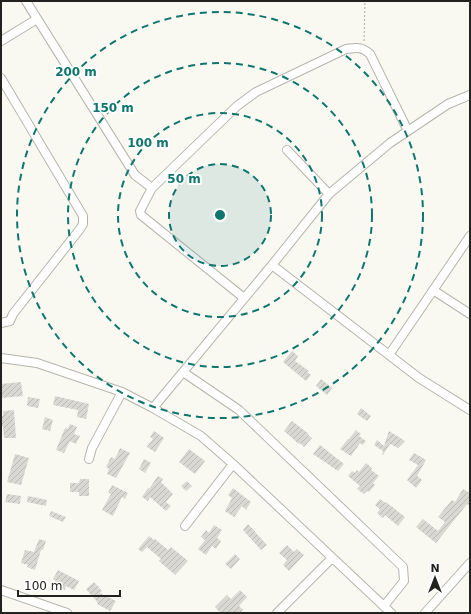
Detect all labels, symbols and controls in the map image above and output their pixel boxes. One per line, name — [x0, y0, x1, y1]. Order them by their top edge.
text: 200 m — [55, 65, 97, 79]
text: 150 m — [92, 101, 134, 115]
text: 100 m — [127, 136, 169, 150]
text: 50 m — [167, 172, 201, 186]
centre of rings — [213, 208, 227, 222]
north arrow — [415, 558, 455, 598]
text: N — [430, 562, 440, 575]
scale bar — [18, 572, 120, 598]
text: 100 m — [24, 579, 62, 593]

